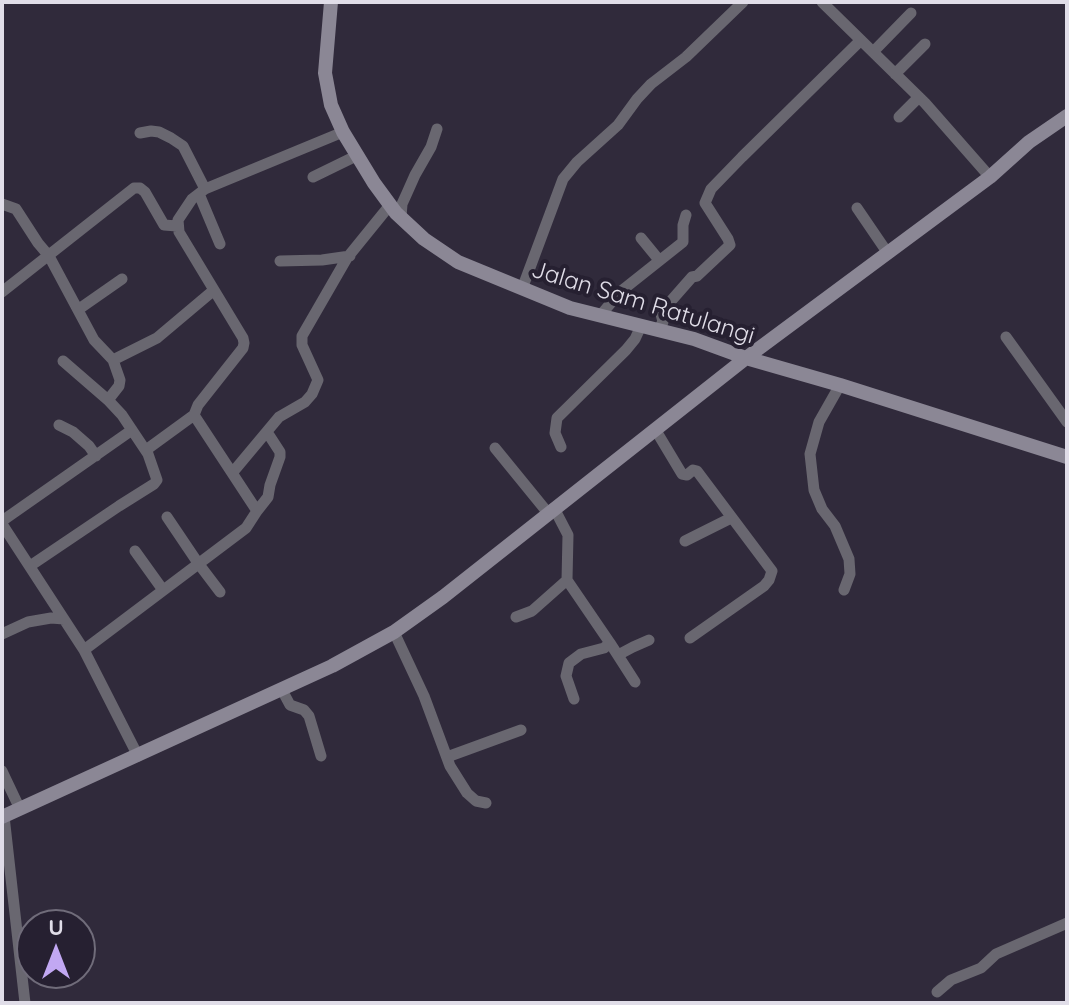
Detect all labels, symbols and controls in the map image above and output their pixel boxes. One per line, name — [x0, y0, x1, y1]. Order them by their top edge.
street label: Jalan Sam Ratulangi — [528, 255, 758, 351]
north arrow — [16, 909, 96, 989]
text: U — [48, 913, 64, 941]

